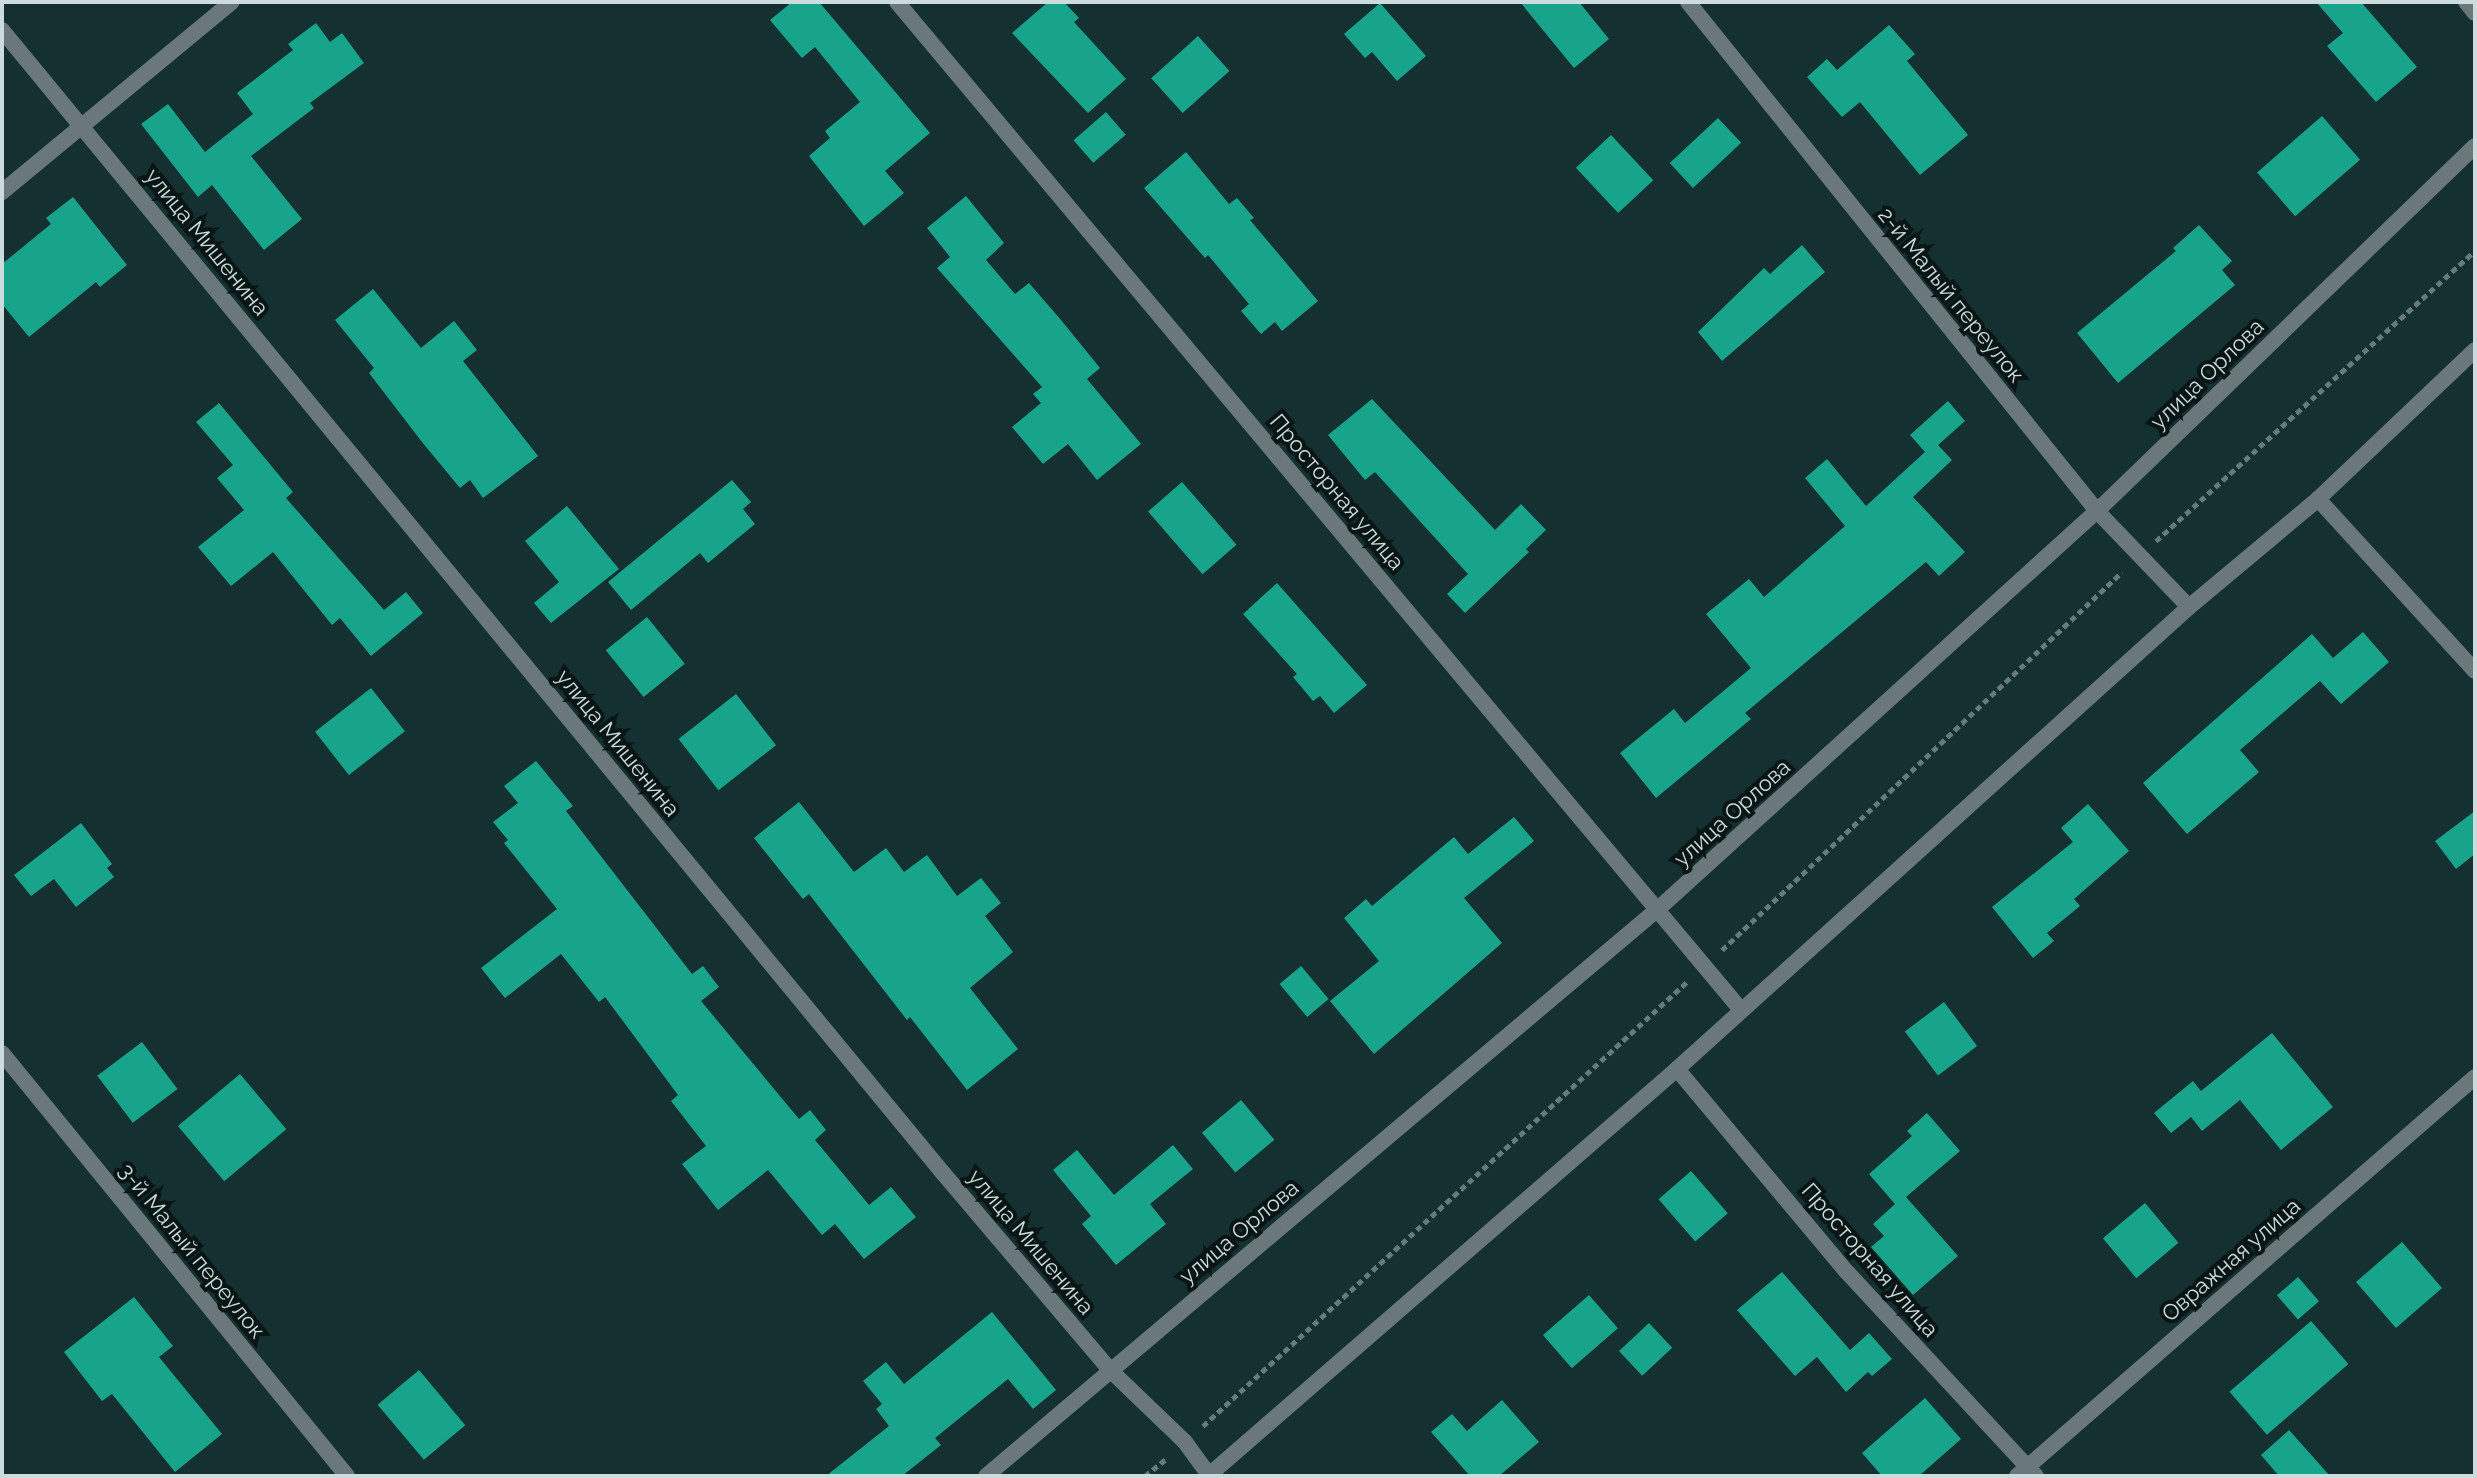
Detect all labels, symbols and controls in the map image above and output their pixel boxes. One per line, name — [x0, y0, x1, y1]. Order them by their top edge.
street label: улица Мишенина — [140, 163, 274, 321]
street label: 2-й Малый переулок — [1872, 202, 2030, 388]
street label: улица Орлова — [2145, 313, 2269, 435]
street label: Просторная улица — [1264, 409, 1410, 575]
street label: улица Мишенина — [551, 664, 685, 822]
street label: улица Орлова — [1668, 754, 1796, 872]
street label: 3-й Малый переулок — [113, 1158, 271, 1344]
street label: улица Мишенина — [963, 1164, 1099, 1320]
street label: улица Орлова — [1174, 1175, 1304, 1289]
street label: Просторная улица — [1796, 1178, 1944, 1342]
street label: Овражная улица — [2156, 1193, 2306, 1327]

